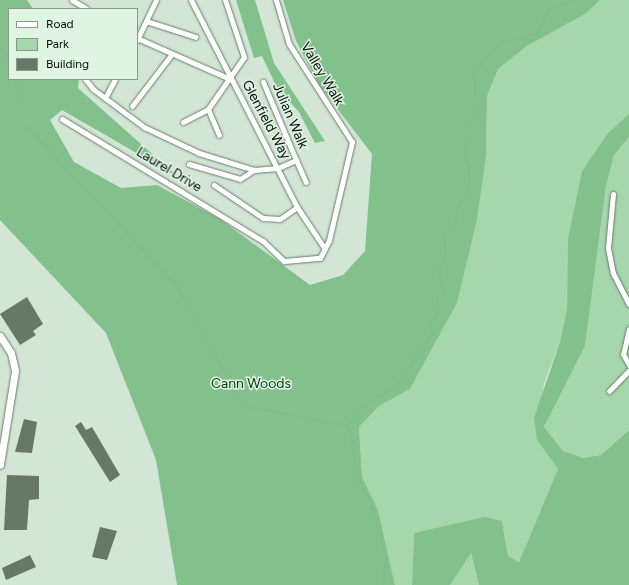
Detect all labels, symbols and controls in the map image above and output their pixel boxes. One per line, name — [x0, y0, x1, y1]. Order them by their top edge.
legend — [8, 8, 138, 80]
text: Road — [46, 17, 74, 31]
text: Park — [46, 37, 69, 51]
street label: Valley Walk — [297, 39, 347, 109]
text: Building — [46, 57, 89, 71]
street label: Glenfield Way — [238, 78, 294, 162]
street label: Julian Walk — [269, 81, 311, 151]
street label: Laurel Drive — [133, 144, 205, 196]
park label: Cann Woods — [211, 376, 291, 392]

